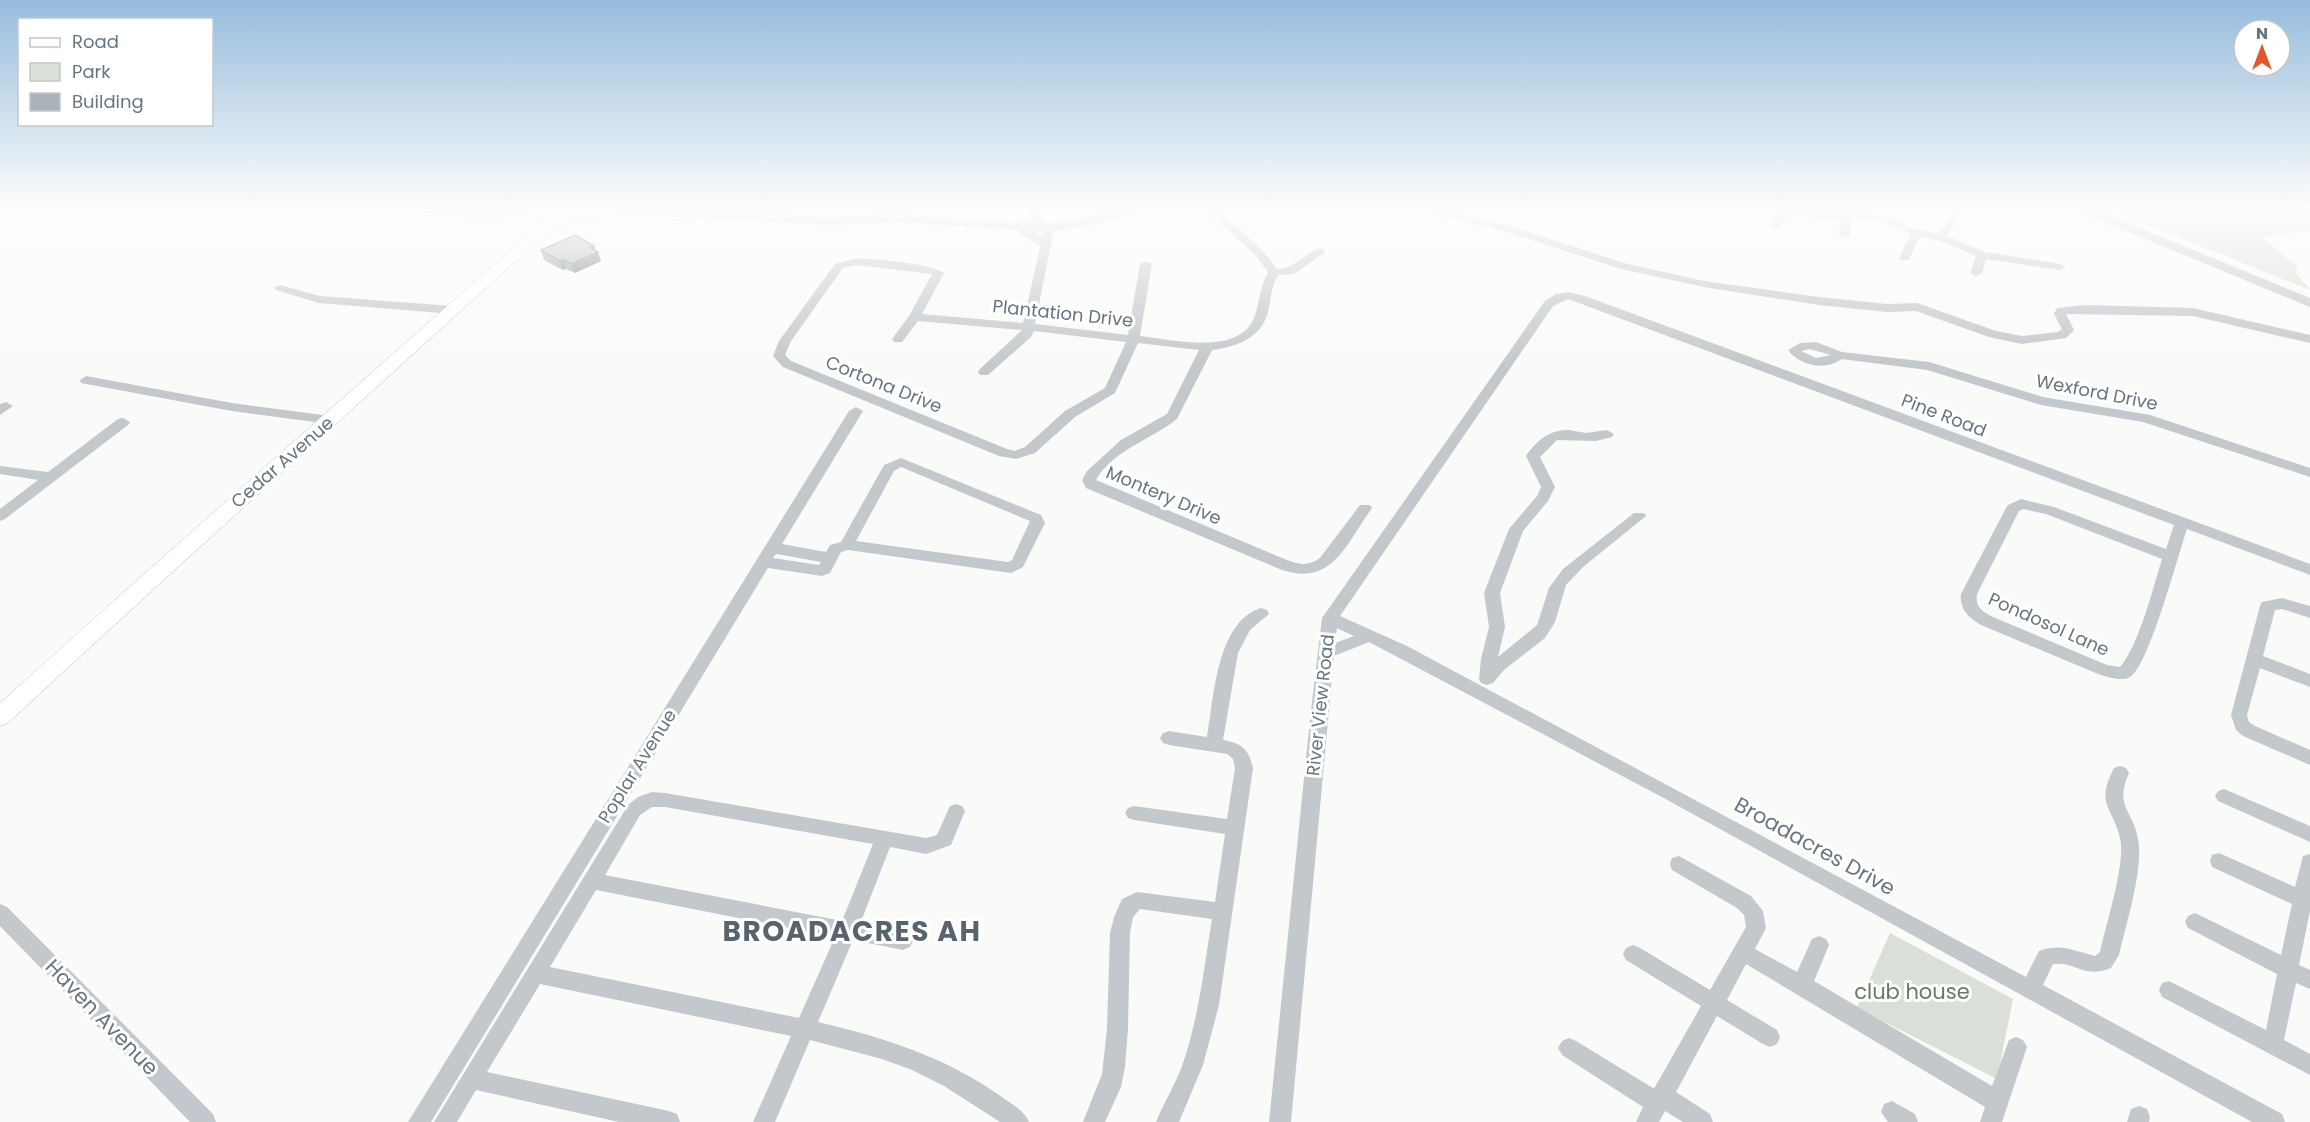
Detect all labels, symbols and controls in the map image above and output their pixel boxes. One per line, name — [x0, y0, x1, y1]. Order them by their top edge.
legend — [18, 18, 213, 126]
north arrow — [2232, 18, 2292, 78]
text: N — [2256, 22, 2268, 45]
text: Road — [72, 29, 119, 54]
text: Park — [72, 59, 111, 84]
text: Building — [72, 89, 144, 114]
street label: Plantation Drive — [991, 293, 1135, 333]
street label: Cortona Drive — [822, 349, 946, 419]
street label: Wexford Drive — [2034, 368, 2160, 416]
street label: Pine Road — [1898, 387, 1990, 443]
street label: Cedar Avenue — [225, 410, 339, 514]
street label: Montery Drive — [1102, 459, 1226, 531]
street label: Pondosol Lane — [1985, 586, 2113, 662]
street label: River View Road — [1300, 633, 1340, 777]
street label: Poplar Avenue — [592, 704, 682, 828]
street label: Broadacres Drive — [1729, 790, 1901, 902]
district label: BROADACRES AH — [723, 912, 981, 951]
street label: Haven Avenue — [39, 952, 165, 1082]
park label: club house — [1854, 977, 1970, 1006]

